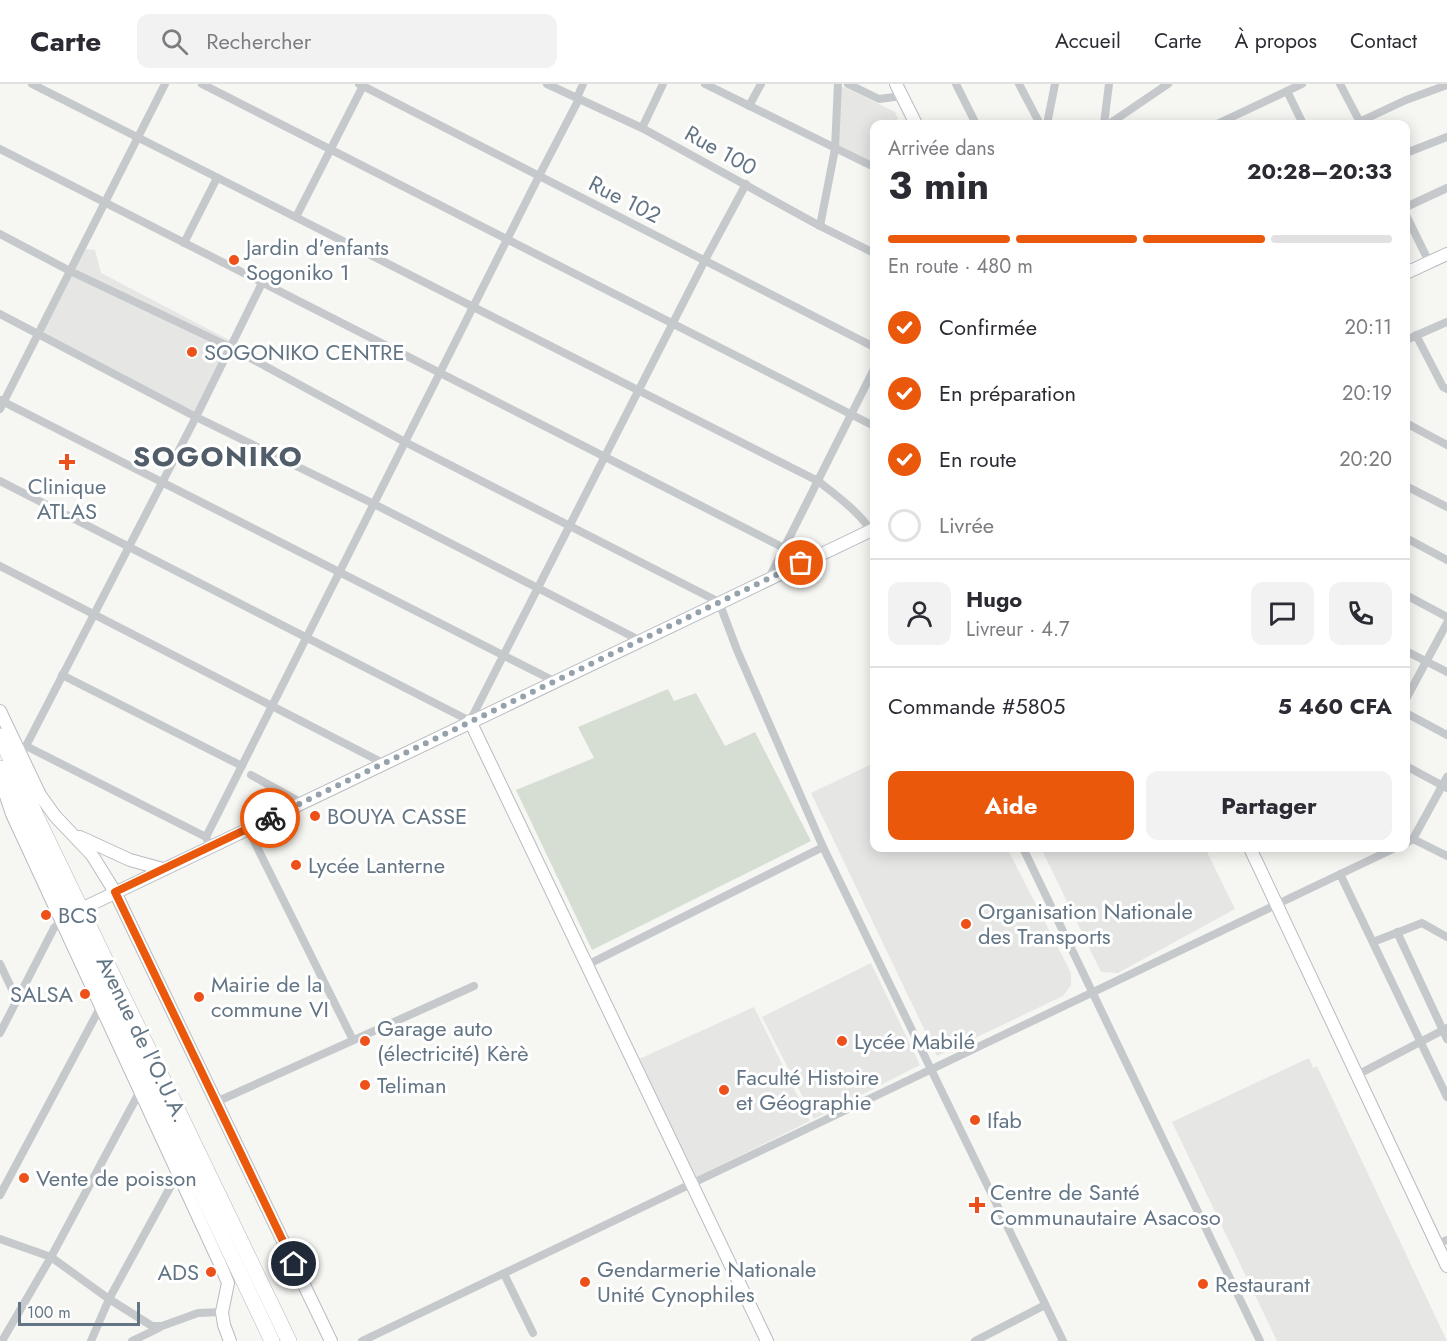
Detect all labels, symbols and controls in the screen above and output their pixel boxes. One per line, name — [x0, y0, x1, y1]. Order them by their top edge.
search box — [137, 14, 557, 68]
text: Carte — [30, 21, 101, 62]
icon: search — [158, 25, 191, 58]
text: Rechercher — [206, 25, 311, 57]
text: Accueil — [1055, 26, 1121, 56]
text: Carte — [1154, 26, 1202, 56]
text: À propos — [1235, 26, 1317, 56]
text: Contact — [1350, 26, 1417, 56]
street label: Rue 100 — [679, 117, 763, 183]
text: Arrivée dans — [888, 134, 995, 163]
text: 20:28–20:33 — [1247, 155, 1392, 187]
text: 3 min — [888, 157, 989, 214]
street label: Rue 102 — [583, 167, 667, 231]
place label: Jardin d'enfants Sogoniko 1 — [243, 231, 389, 288]
text: En route · 480 m — [888, 252, 1033, 281]
marker: Jardin d'enfants Sogoniko 1 — [227, 253, 241, 267]
icon: check — [888, 311, 921, 344]
text: Confirmée — [939, 311, 1037, 343]
text: 20:11 — [1345, 313, 1392, 342]
place label: SOGONIKO CENTRE — [204, 336, 405, 368]
marker: SOGONIKO CENTRE — [185, 345, 199, 359]
icon: check — [888, 377, 921, 410]
text: En préparation — [939, 377, 1076, 409]
text: 20:19 — [1342, 379, 1392, 408]
district label: SOGONIKO — [133, 436, 303, 477]
icon: check — [888, 443, 921, 476]
text: En route — [939, 443, 1017, 475]
text: 20:20 — [1339, 445, 1392, 474]
marker: Clinique ATLAS — [58, 453, 76, 471]
place label: Clinique ATLAS — [28, 470, 106, 527]
text: Livrée — [939, 509, 994, 541]
pin — [775, 537, 826, 588]
icon: bag — [784, 546, 817, 579]
button: person — [888, 582, 951, 645]
button: chat — [1251, 582, 1314, 645]
button: phone — [1329, 582, 1392, 645]
text: Hugo — [966, 583, 1022, 615]
text: Livreur · 4.7 — [966, 615, 1069, 644]
text: Commande #5805 — [888, 690, 1065, 722]
text: 5 460 CFA — [1278, 690, 1392, 722]
button: Aide — [888, 771, 1134, 840]
button: Partager — [1146, 771, 1392, 840]
courier — [240, 788, 300, 848]
place label: BOUYA CASSE — [327, 800, 467, 832]
icon: bike — [254, 802, 287, 835]
marker: BOUYA CASSE — [308, 809, 322, 823]
place label: Lycée Lanterne — [308, 849, 445, 881]
marker: Lycée Lanterne — [289, 858, 303, 872]
place label: Organisation Nationale des Transports — [978, 895, 1193, 952]
place label: BCS — [58, 899, 97, 931]
marker: BCS — [39, 908, 53, 922]
marker: Organisation Nationale des Transports — [959, 917, 973, 931]
street label: Avenue de l'O.U.A. — [89, 950, 197, 1128]
place label: Mairie de la commune VI — [211, 968, 329, 1025]
place label: SALSA — [10, 978, 73, 1010]
marker: SALSA — [78, 987, 92, 1001]
marker: Mairie de la commune VI — [192, 990, 206, 1004]
place label: Garage auto (électricité) Kèrè — [377, 1012, 529, 1069]
place label: Lycée Mabilé — [854, 1025, 975, 1057]
marker: Garage auto (électricité) Kèrè — [358, 1034, 372, 1048]
marker: Lycée Mabilé — [835, 1034, 849, 1048]
place label: Faculté Histoire et Géographie — [736, 1061, 879, 1118]
place label: Teliman — [377, 1069, 446, 1101]
marker: Teliman — [358, 1078, 372, 1092]
marker: Faculté Histoire et Géographie — [717, 1083, 731, 1097]
place label: Ifab — [987, 1104, 1022, 1136]
marker: Ifab — [968, 1113, 982, 1127]
place label: Vente de poisson — [36, 1162, 197, 1194]
marker: Vente de poisson — [17, 1171, 31, 1185]
place label: Centre de Santé Communautaire Asacoso — [990, 1176, 1221, 1233]
marker: Centre de Santé Communautaire Asacoso — [968, 1196, 986, 1214]
pin — [268, 1238, 319, 1289]
icon: home — [277, 1247, 310, 1280]
place label: Gendarmerie Nationale Unité Cynophiles — [597, 1253, 816, 1310]
place label: ADS — [157, 1256, 199, 1288]
marker: ADS — [204, 1265, 218, 1279]
place label: Restaurant — [1215, 1268, 1311, 1300]
marker: Gendarmerie Nationale Unité Cynophiles — [578, 1275, 592, 1289]
marker: Restaurant — [1196, 1277, 1210, 1291]
scale bar — [18, 1299, 140, 1326]
text: 100 m — [27, 1301, 71, 1324]

